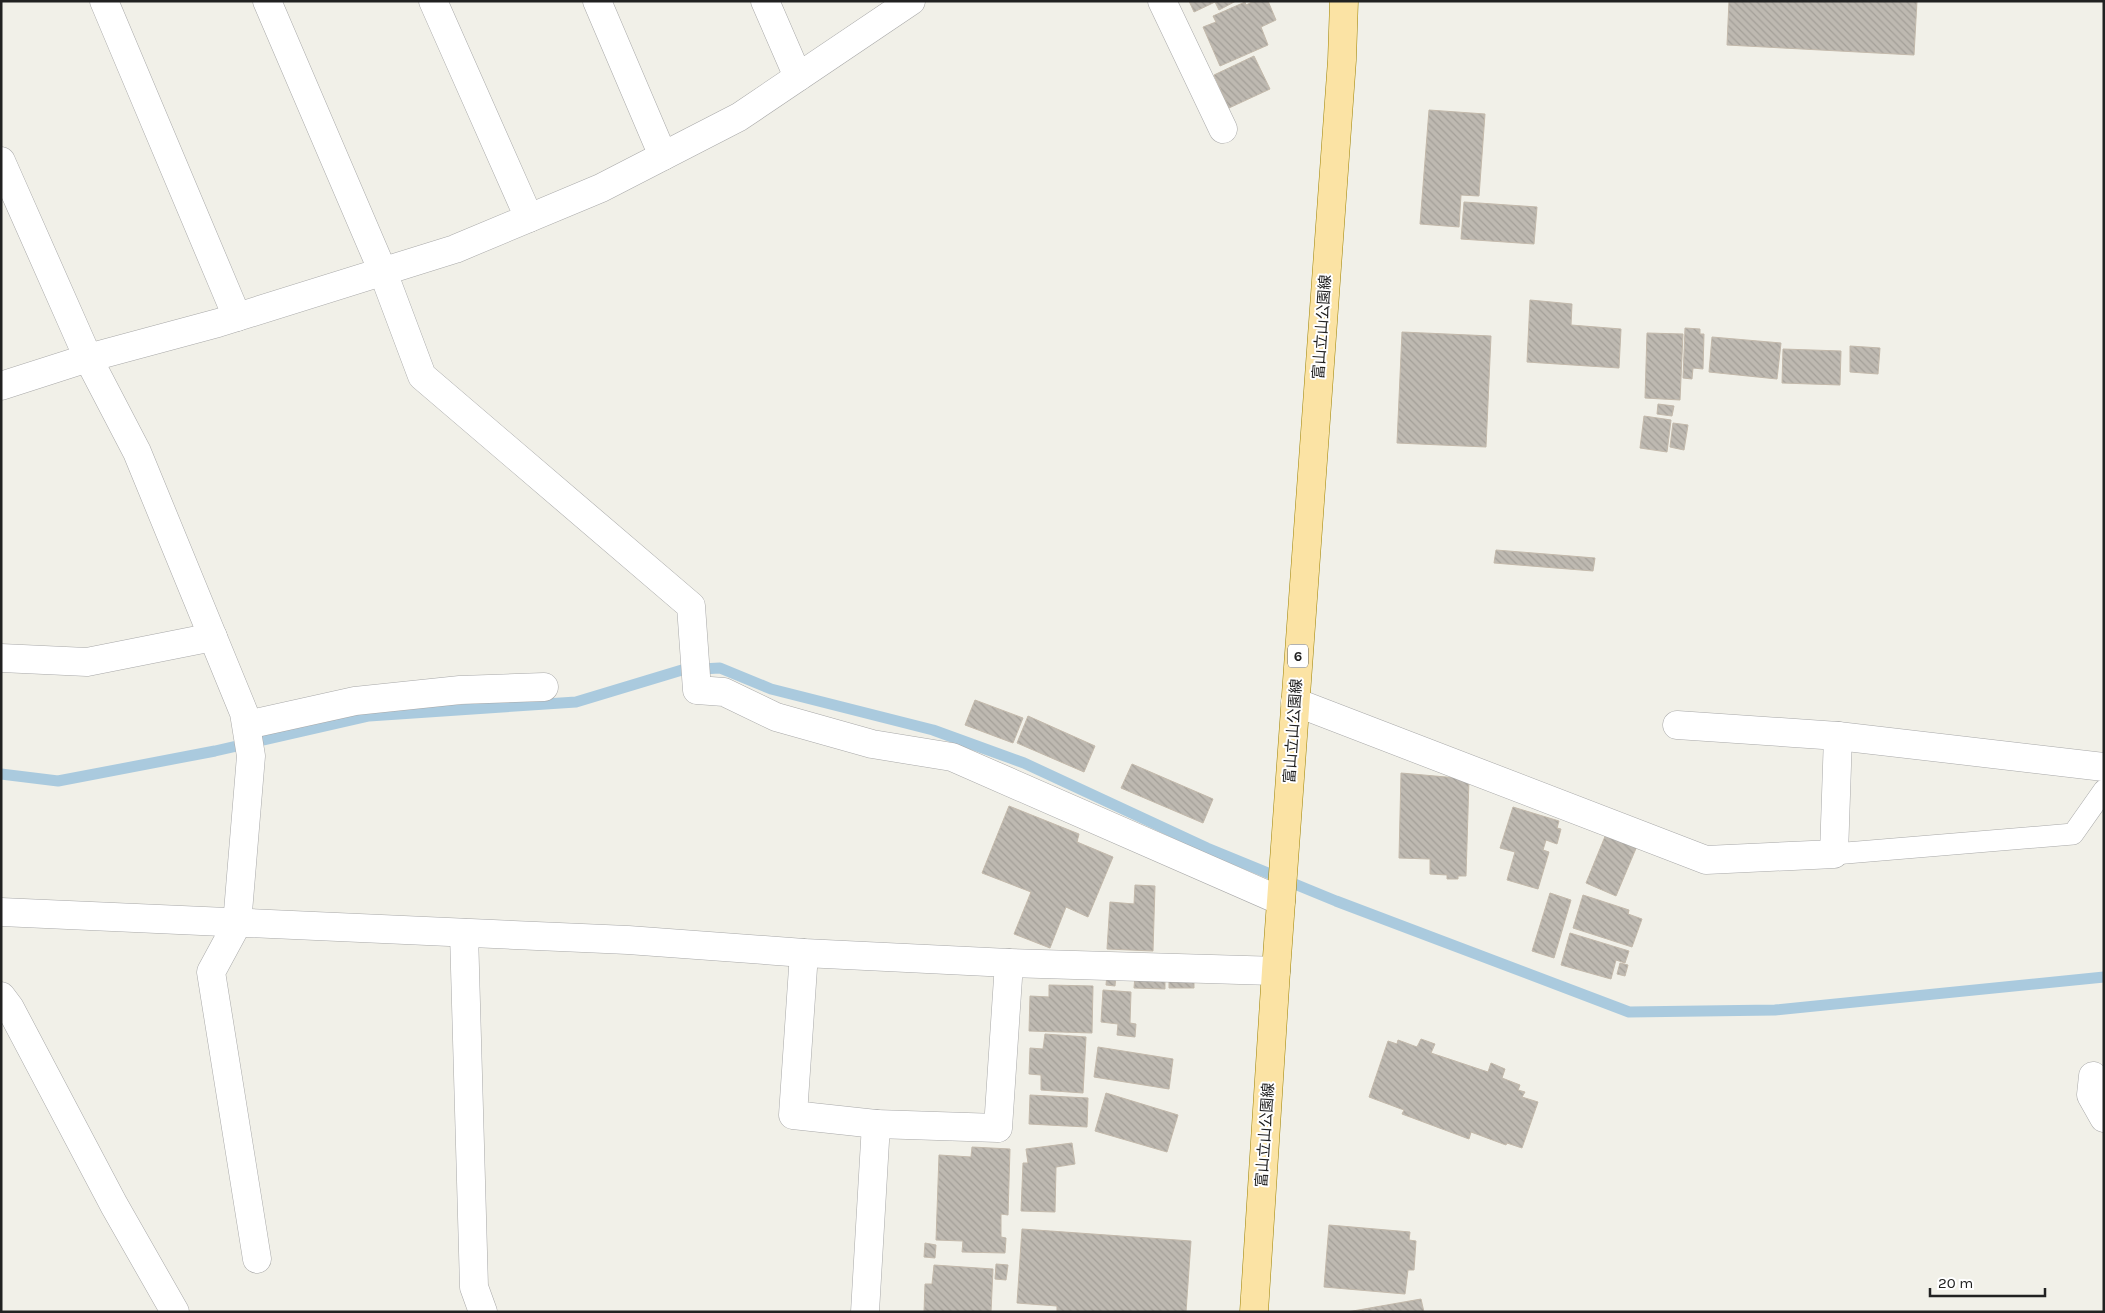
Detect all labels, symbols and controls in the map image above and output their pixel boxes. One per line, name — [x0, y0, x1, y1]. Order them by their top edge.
street label: 富山立山公園線 — [1309, 274, 1335, 380]
road number: 6 — [1288, 644, 1308, 668]
street label: 富山立山公園線 — [1280, 678, 1306, 784]
street label: 富山立山公園線 — [1252, 1082, 1278, 1188]
scale bar — [1930, 1266, 2045, 1298]
text: 20 m — [1938, 1274, 1973, 1292]

